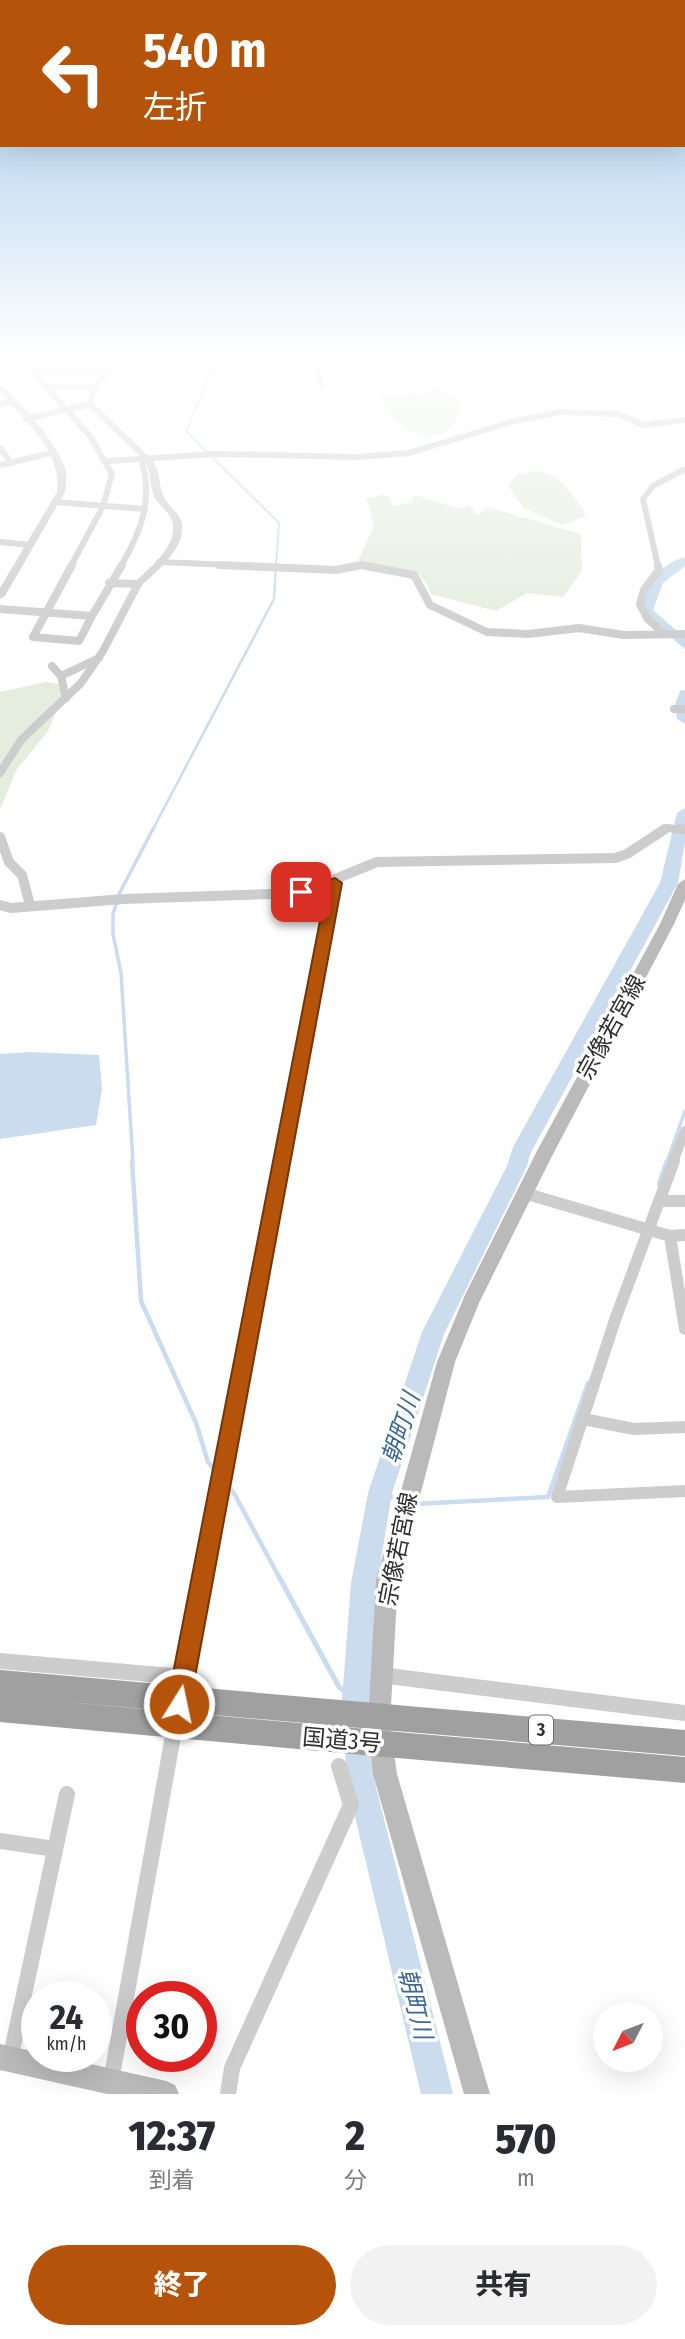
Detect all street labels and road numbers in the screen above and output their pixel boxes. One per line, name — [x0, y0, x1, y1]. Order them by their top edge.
street label: 宗像若宮線 — [571, 970, 651, 1084]
street label: 宗像若宮線 — [373, 1490, 423, 1608]
road number: 3 — [529, 1716, 553, 1744]
street label: 国道3号 — [301, 1723, 383, 1757]

